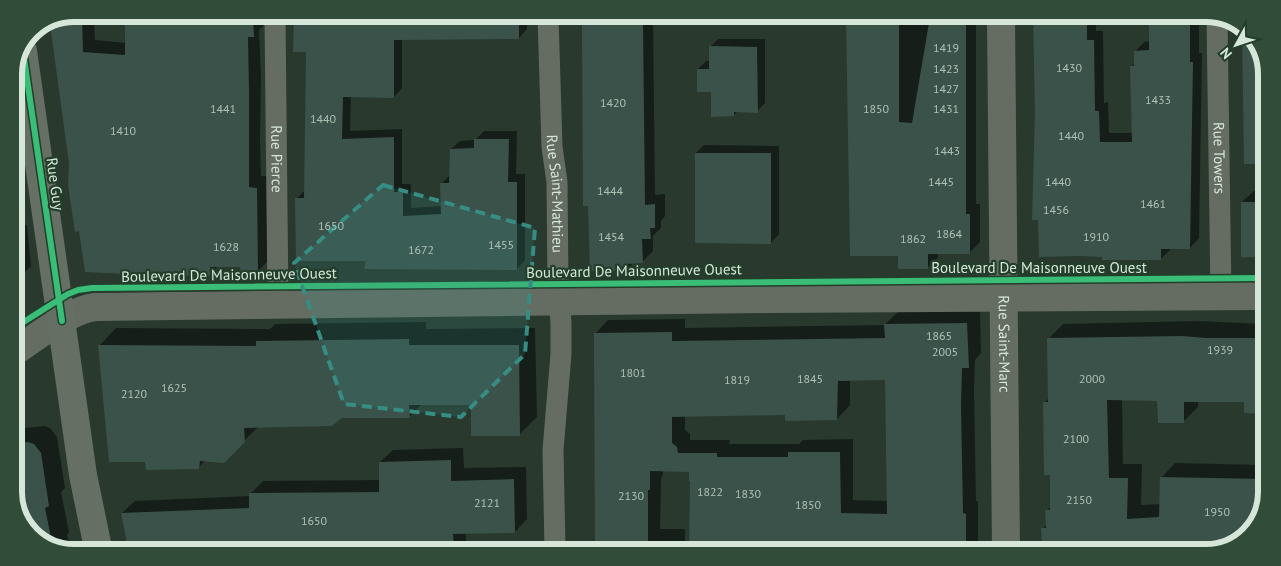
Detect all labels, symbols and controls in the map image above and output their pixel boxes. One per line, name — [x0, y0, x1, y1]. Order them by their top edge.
north arrow — [1211, 20, 1261, 70]
house number: 1419 — [933, 40, 959, 55]
text: N — [1216, 44, 1236, 63]
house number: 1430 — [1056, 60, 1083, 75]
house number: 1423 — [933, 61, 959, 76]
house number: 1427 — [933, 81, 959, 96]
house number: 1433 — [1145, 92, 1171, 107]
house number: 1420 — [600, 95, 627, 110]
house number: 1441 — [210, 101, 236, 116]
house number: 1850 — [863, 101, 890, 116]
house number: 1431 — [933, 101, 959, 116]
house number: 1440 — [310, 111, 337, 126]
street label: Rue Towers — [1209, 122, 1230, 194]
house number: 1410 — [110, 123, 137, 138]
street label: Rue Pierce — [267, 125, 287, 193]
house number: 1440 — [1058, 128, 1085, 143]
street label: Rue Saint-Mathieu — [543, 134, 568, 253]
house number: 1443 — [934, 143, 960, 158]
street label: Rue Guy — [42, 156, 69, 211]
house number: 1445 — [928, 174, 954, 189]
house number: 1440 — [1045, 174, 1072, 189]
house number: 1444 — [597, 183, 624, 198]
house number: 1461 — [1140, 196, 1166, 211]
house number: 1456 — [1043, 202, 1069, 217]
house number: 1650 — [318, 218, 345, 233]
house number: 1864 — [936, 226, 963, 241]
house number: 1454 — [598, 229, 625, 244]
house number: 1910 — [1083, 229, 1110, 244]
house number: 1862 — [900, 231, 926, 246]
house number: 1455 — [488, 237, 514, 252]
house number: 1628 — [213, 239, 239, 254]
house number: 1672 — [408, 242, 434, 257]
street label: Boulevard De Maisonneuve Ouest — [931, 258, 1147, 277]
street label: Boulevard De Maisonneuve Ouest — [526, 259, 742, 282]
street label: Boulevard De Maisonneuve Ouest — [121, 263, 337, 286]
street label: Rue Saint-Marc — [995, 295, 1015, 393]
house number: 1865 — [926, 328, 952, 343]
house number: 1939 — [1207, 342, 1233, 357]
house number: 2005 — [932, 344, 958, 359]
house number: 1801 — [620, 365, 646, 380]
house number: 1845 — [797, 371, 823, 386]
house number: 2000 — [1079, 371, 1106, 386]
house number: 1819 — [724, 372, 750, 387]
house number: 1625 — [161, 380, 187, 395]
house number: 2120 — [121, 386, 148, 401]
house number: 2100 — [1063, 431, 1090, 446]
house number: 1822 — [697, 484, 723, 499]
house number: 1830 — [735, 486, 762, 501]
house number: 2130 — [618, 488, 645, 503]
house number: 2150 — [1066, 492, 1093, 507]
house number: 2121 — [474, 495, 500, 510]
house number: 1850 — [795, 497, 822, 512]
house number: 1950 — [1204, 504, 1231, 519]
house number: 1650 — [301, 513, 328, 528]

